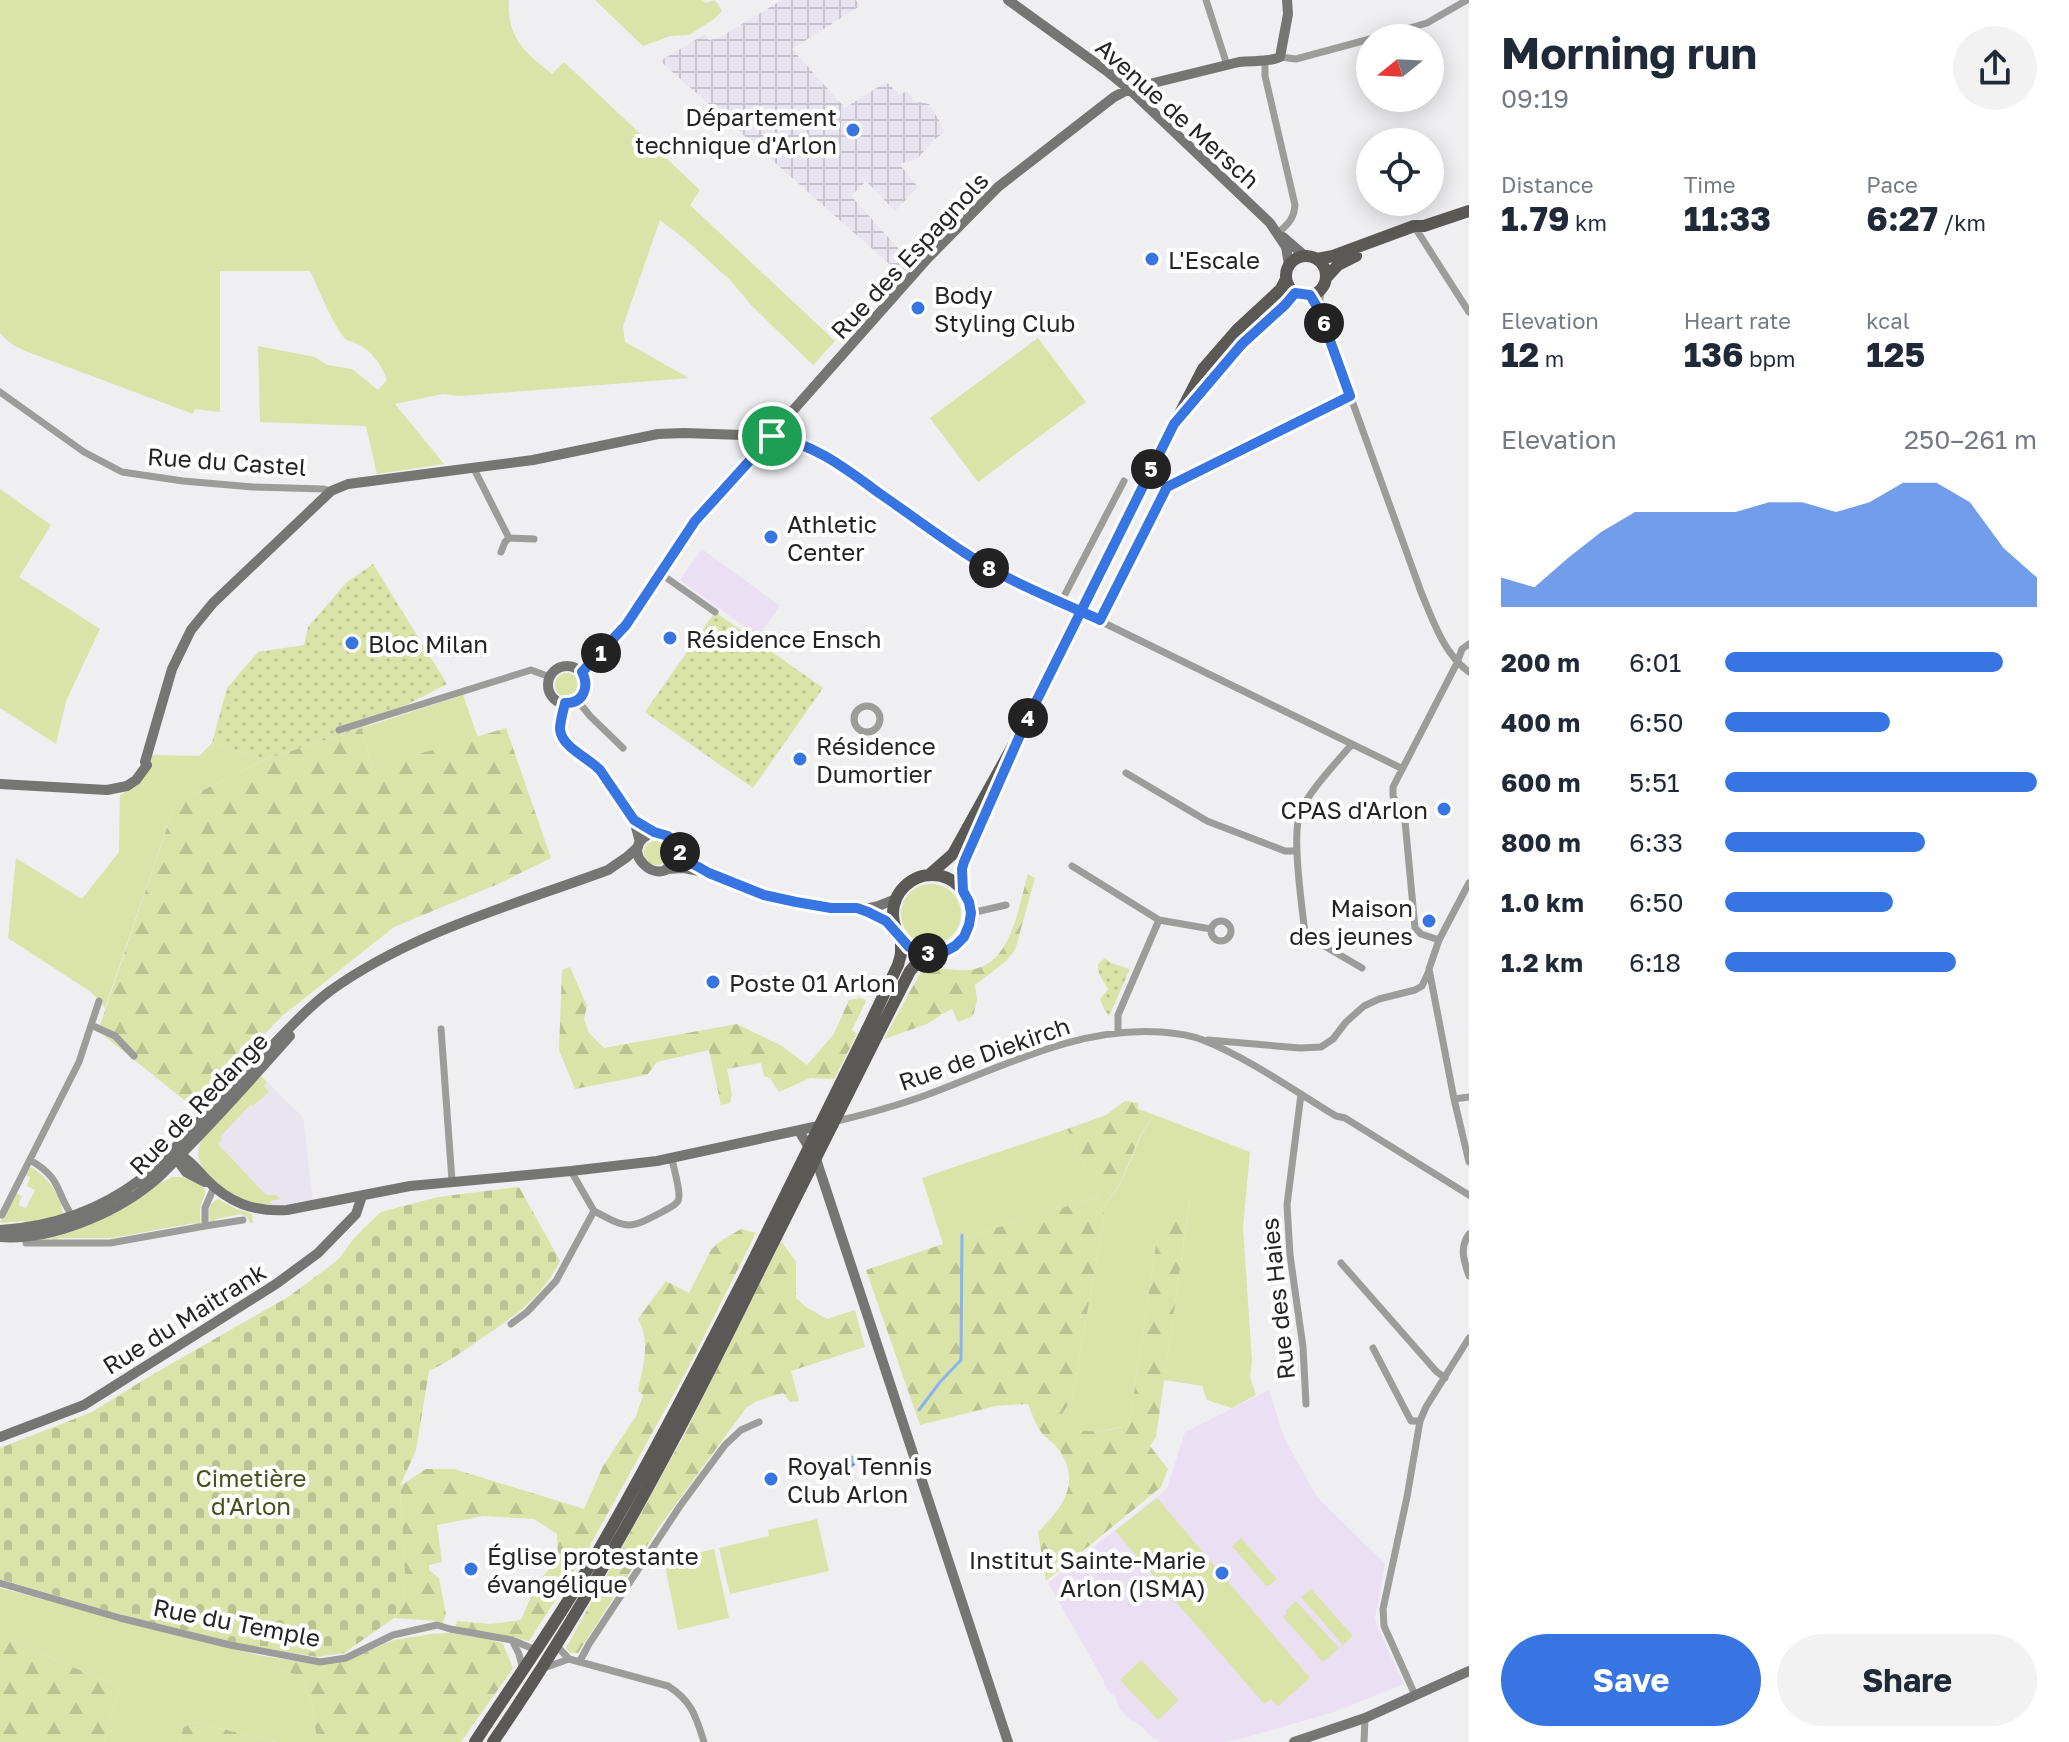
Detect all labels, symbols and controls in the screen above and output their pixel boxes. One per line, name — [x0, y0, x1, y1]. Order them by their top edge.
north arrow — [1356, 24, 1444, 112]
map controls — [1356, 24, 1444, 216]
text: Morning run — [1501, 26, 1757, 79]
button: share — [1953, 26, 2037, 110]
street label: Avenue de Mersch — [1090, 32, 1266, 194]
text: 09:19 — [1501, 83, 1569, 114]
place label: Département technique d'Arlon — [635, 102, 837, 159]
marker: Département technique d'Arlon — [844, 121, 862, 139]
button: locate — [1356, 128, 1444, 216]
street label: Rue des Espagnols — [824, 166, 994, 344]
text: Distance — [1501, 171, 1593, 198]
text: Time — [1684, 171, 1735, 198]
text: Pace — [1866, 171, 1918, 198]
text: 1.79 — [1501, 198, 1570, 238]
text: 11:33 — [1684, 198, 1771, 238]
text: 6:27 — [1866, 198, 1938, 238]
text: km — [1570, 209, 1607, 236]
text: /km — [1938, 209, 1986, 236]
place label: L'Escale — [1168, 245, 1260, 274]
marker: L'Escale — [1143, 250, 1161, 268]
place label: Body Styling Club — [934, 280, 1075, 337]
marker: Body Styling Club — [909, 299, 927, 317]
pin: 6 — [1304, 303, 1344, 343]
text: Elevation — [1501, 307, 1599, 334]
text: Heart rate — [1684, 307, 1791, 334]
text: kcal — [1866, 307, 1910, 334]
text: 6 — [1317, 309, 1331, 336]
text: 12 — [1501, 334, 1539, 374]
text: 136 — [1684, 334, 1744, 374]
text: 125 — [1866, 334, 1925, 374]
text: m — [1539, 345, 1564, 372]
text: bpm — [1744, 345, 1796, 372]
pin — [738, 402, 806, 470]
icon: arrive — [750, 414, 794, 458]
text: Elevation — [1501, 424, 1617, 455]
text: 250–261 m — [1904, 424, 2037, 455]
street label: Rue du Castel — [146, 441, 308, 481]
pin: 5 — [1131, 449, 1171, 489]
text: 5 — [1144, 455, 1158, 482]
place label: Athletic Center — [787, 509, 877, 566]
marker: Athletic Center — [762, 528, 780, 546]
pin: 8 — [969, 548, 1009, 588]
text: 8 — [982, 554, 996, 581]
place label: Résidence Ensch — [686, 624, 882, 653]
place label: Bloc Milan — [368, 629, 488, 658]
marker: Résidence Ensch — [661, 629, 679, 647]
pin: 1 — [581, 633, 621, 673]
marker: Bloc Milan — [343, 634, 361, 652]
text: 1 — [595, 639, 607, 666]
text: 200 m — [1501, 647, 1580, 678]
text: 6:01 — [1629, 647, 1681, 678]
pin: 4 — [1008, 698, 1048, 738]
text: 4 — [1021, 704, 1035, 731]
text: 400 m — [1501, 707, 1580, 738]
text: 6:50 — [1629, 707, 1684, 738]
place label: Résidence Dumortier — [816, 731, 936, 788]
marker: Résidence Dumortier — [791, 750, 809, 768]
text: 600 m — [1501, 767, 1581, 798]
text: 5:51 — [1629, 767, 1680, 798]
place label: CPAS d'Arlon — [1281, 795, 1428, 824]
marker: CPAS d'Arlon — [1435, 800, 1453, 818]
text: 800 m — [1501, 827, 1581, 858]
text: 6:33 — [1629, 827, 1683, 858]
pin: 2 — [660, 832, 700, 872]
text: 2 — [673, 838, 687, 865]
text: 1.0 km — [1501, 887, 1584, 918]
text: 6:50 — [1629, 887, 1684, 918]
place label: Maison des jeunes — [1289, 893, 1413, 950]
marker: Maison des jeunes — [1420, 912, 1438, 930]
pin: 3 — [908, 933, 948, 973]
text: 3 — [921, 939, 935, 966]
text: 1.2 km — [1501, 947, 1583, 978]
text: 6:18 — [1629, 947, 1681, 978]
place label: Poste 01 Arlon — [729, 968, 896, 997]
marker: Poste 01 Arlon — [704, 973, 722, 991]
street label: Rue de Diekirch — [895, 1010, 1073, 1096]
street label: Rue de Redange — [123, 1026, 273, 1180]
street label: Rue des Haies — [1254, 1217, 1300, 1381]
street label: Rue du Maitrank — [97, 1256, 271, 1380]
place label: Royal Tennis Club Arlon — [787, 1451, 932, 1508]
park label: Cimetière d'Arlon — [196, 1463, 306, 1520]
marker: Royal Tennis Club Arlon — [762, 1470, 780, 1488]
place label: Église protestante évangélique — [487, 1541, 699, 1598]
place label: Institut Sainte-Marie Arlon (ISMA) — [969, 1545, 1206, 1602]
marker: Église protestante évangélique — [462, 1560, 480, 1578]
marker: Institut Sainte-Marie Arlon (ISMA) — [1213, 1564, 1231, 1582]
street label: Rue du Temple — [151, 1592, 323, 1652]
button: Save — [1501, 1634, 1761, 1726]
button: Share — [1777, 1634, 2037, 1726]

